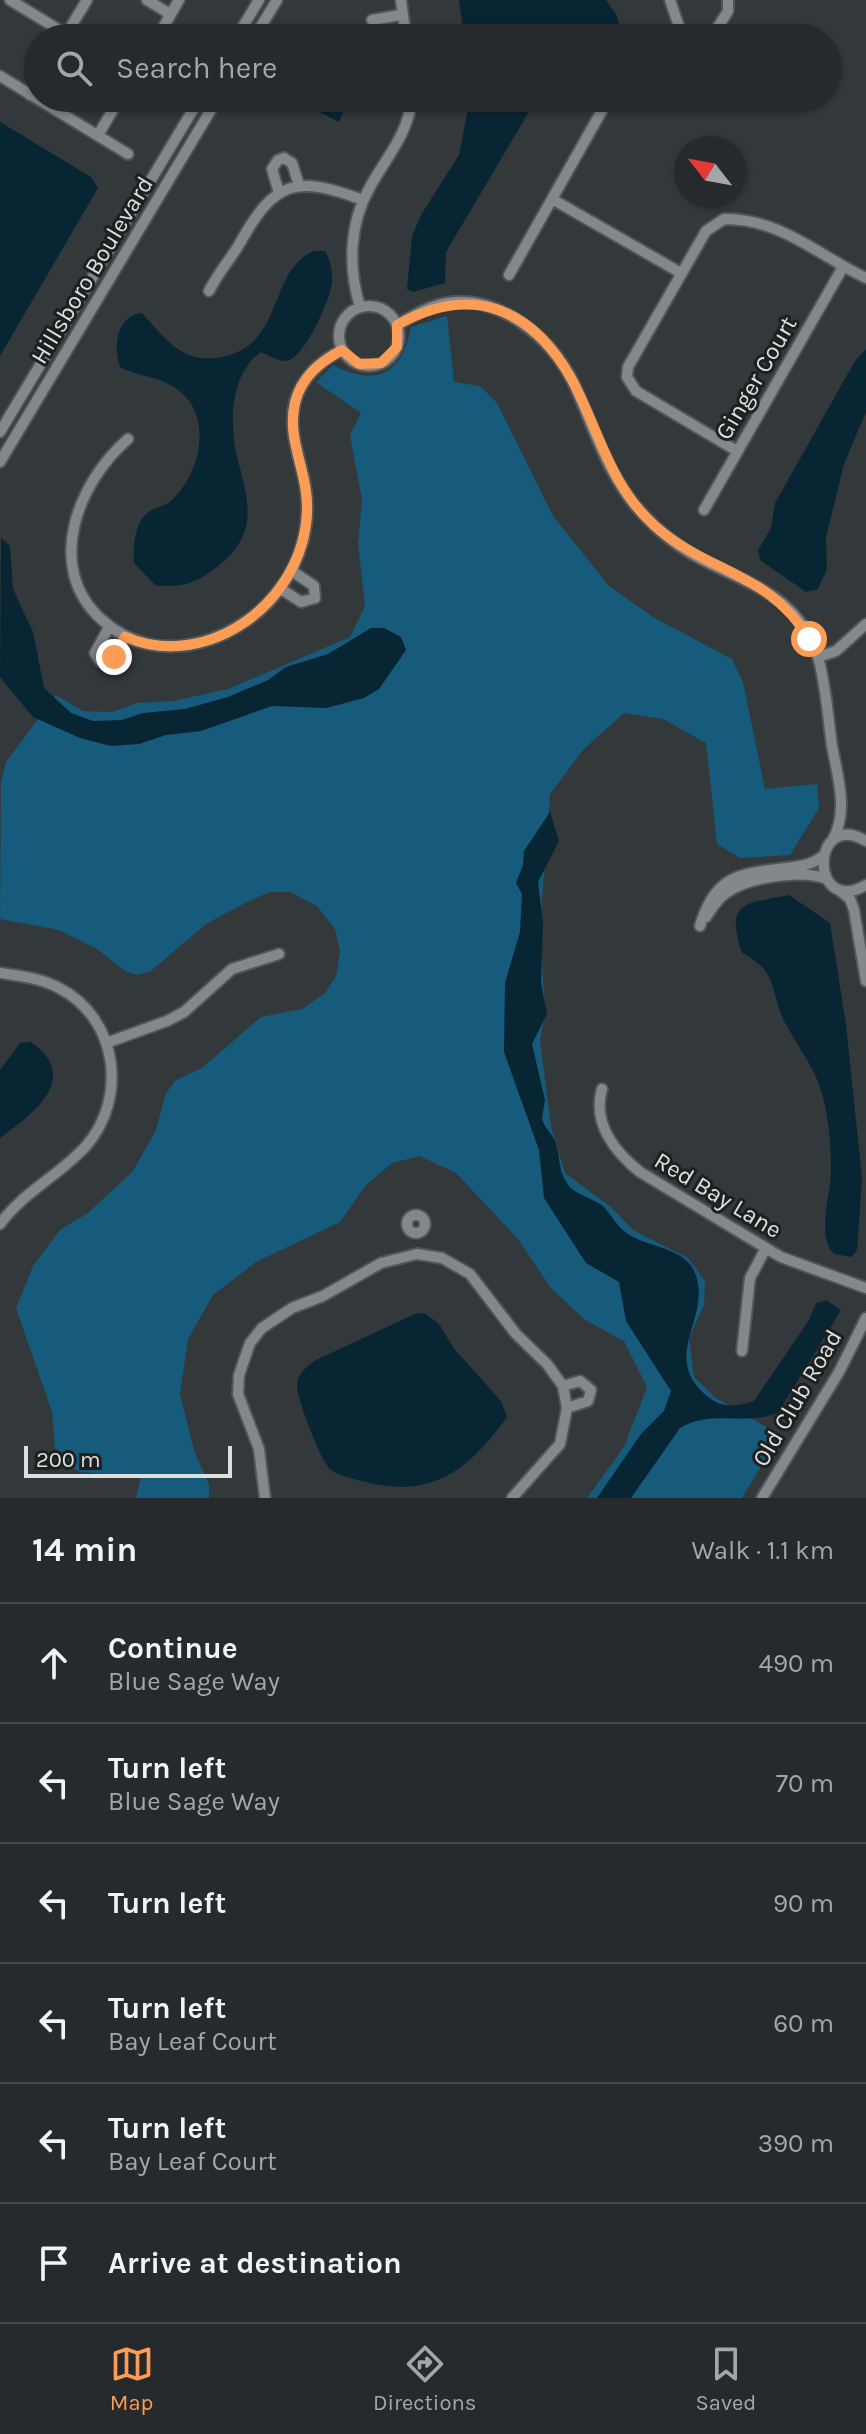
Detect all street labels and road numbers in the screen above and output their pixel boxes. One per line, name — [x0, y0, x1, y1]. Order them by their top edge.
street label: Hillsboro Boulevard — [25, 171, 159, 369]
street label: Ginger Court — [710, 312, 802, 444]
street label: Red Bay Lane — [649, 1146, 787, 1244]
street label: Old Club Road — [747, 1325, 847, 1471]

